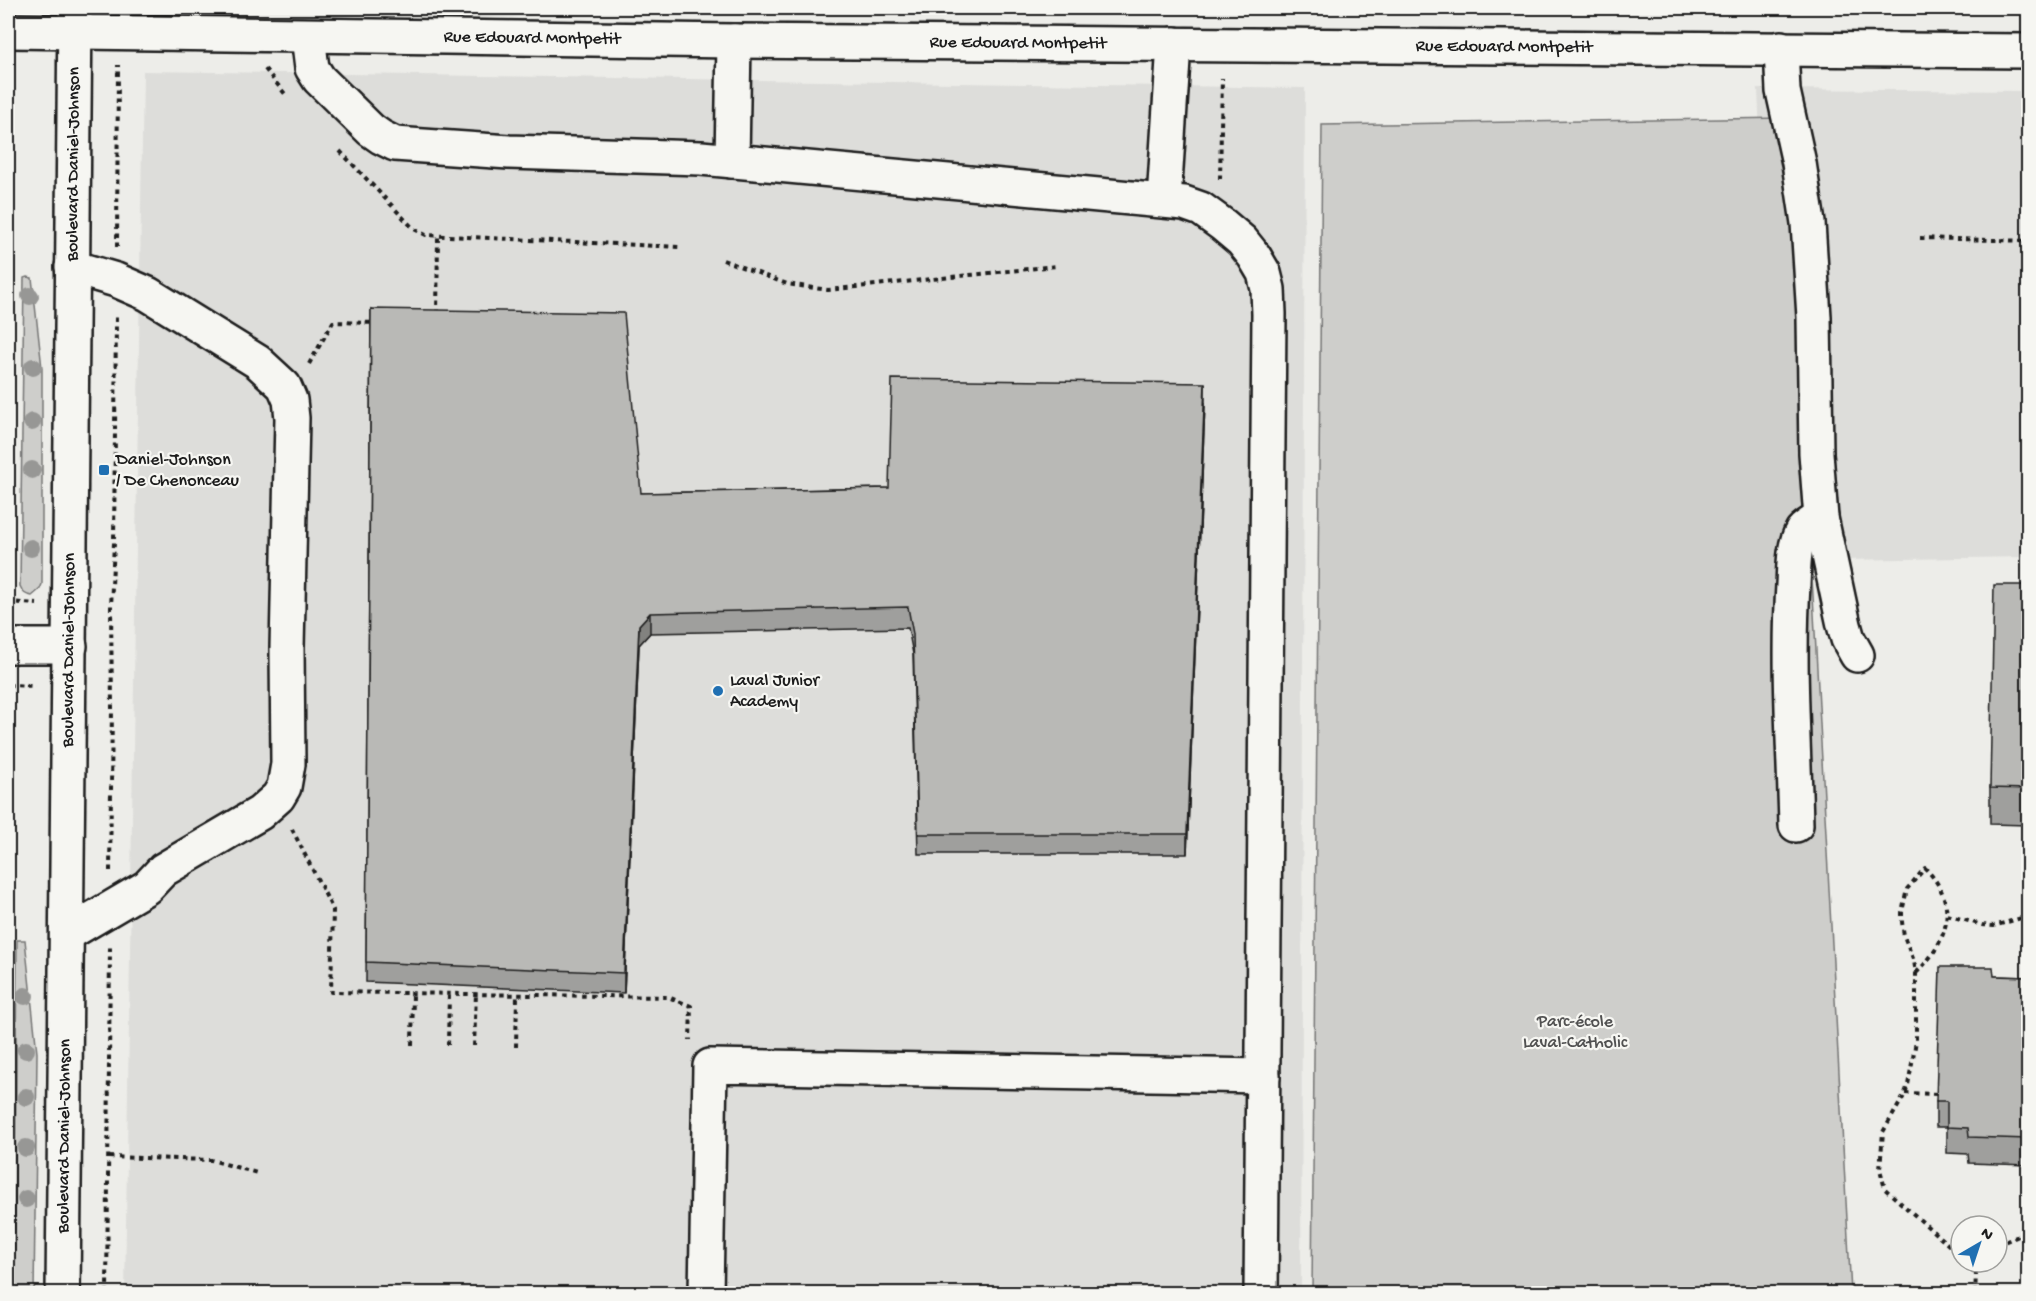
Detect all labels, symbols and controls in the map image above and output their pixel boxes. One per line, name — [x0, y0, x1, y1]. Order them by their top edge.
street label: Rue Edouard Montpetit — [443, 27, 622, 50]
street label: Rue Edouard Montpetit — [929, 32, 1108, 54]
street label: Rue Edouard Montpetit — [1415, 36, 1594, 58]
street label: Boulevard Daniel-Johnson — [62, 66, 85, 262]
place label: Daniel-Johnson / De Chenonceau — [115, 450, 239, 492]
marker: Daniel-Johnson / De Chenonceau — [97, 463, 111, 477]
street label: Boulevard Daniel-Johnson — [58, 552, 80, 748]
place label: Laval Junior Academy — [730, 671, 821, 713]
marker: Laval Junior Academy — [711, 684, 725, 698]
park label: Parc-école Laval-Catholic — [1523, 1012, 1628, 1054]
street label: Boulevard Daniel-Johnson — [53, 1038, 76, 1234]
north arrow — [1949, 1214, 2009, 1274]
text: N — [1976, 1224, 1997, 1246]

